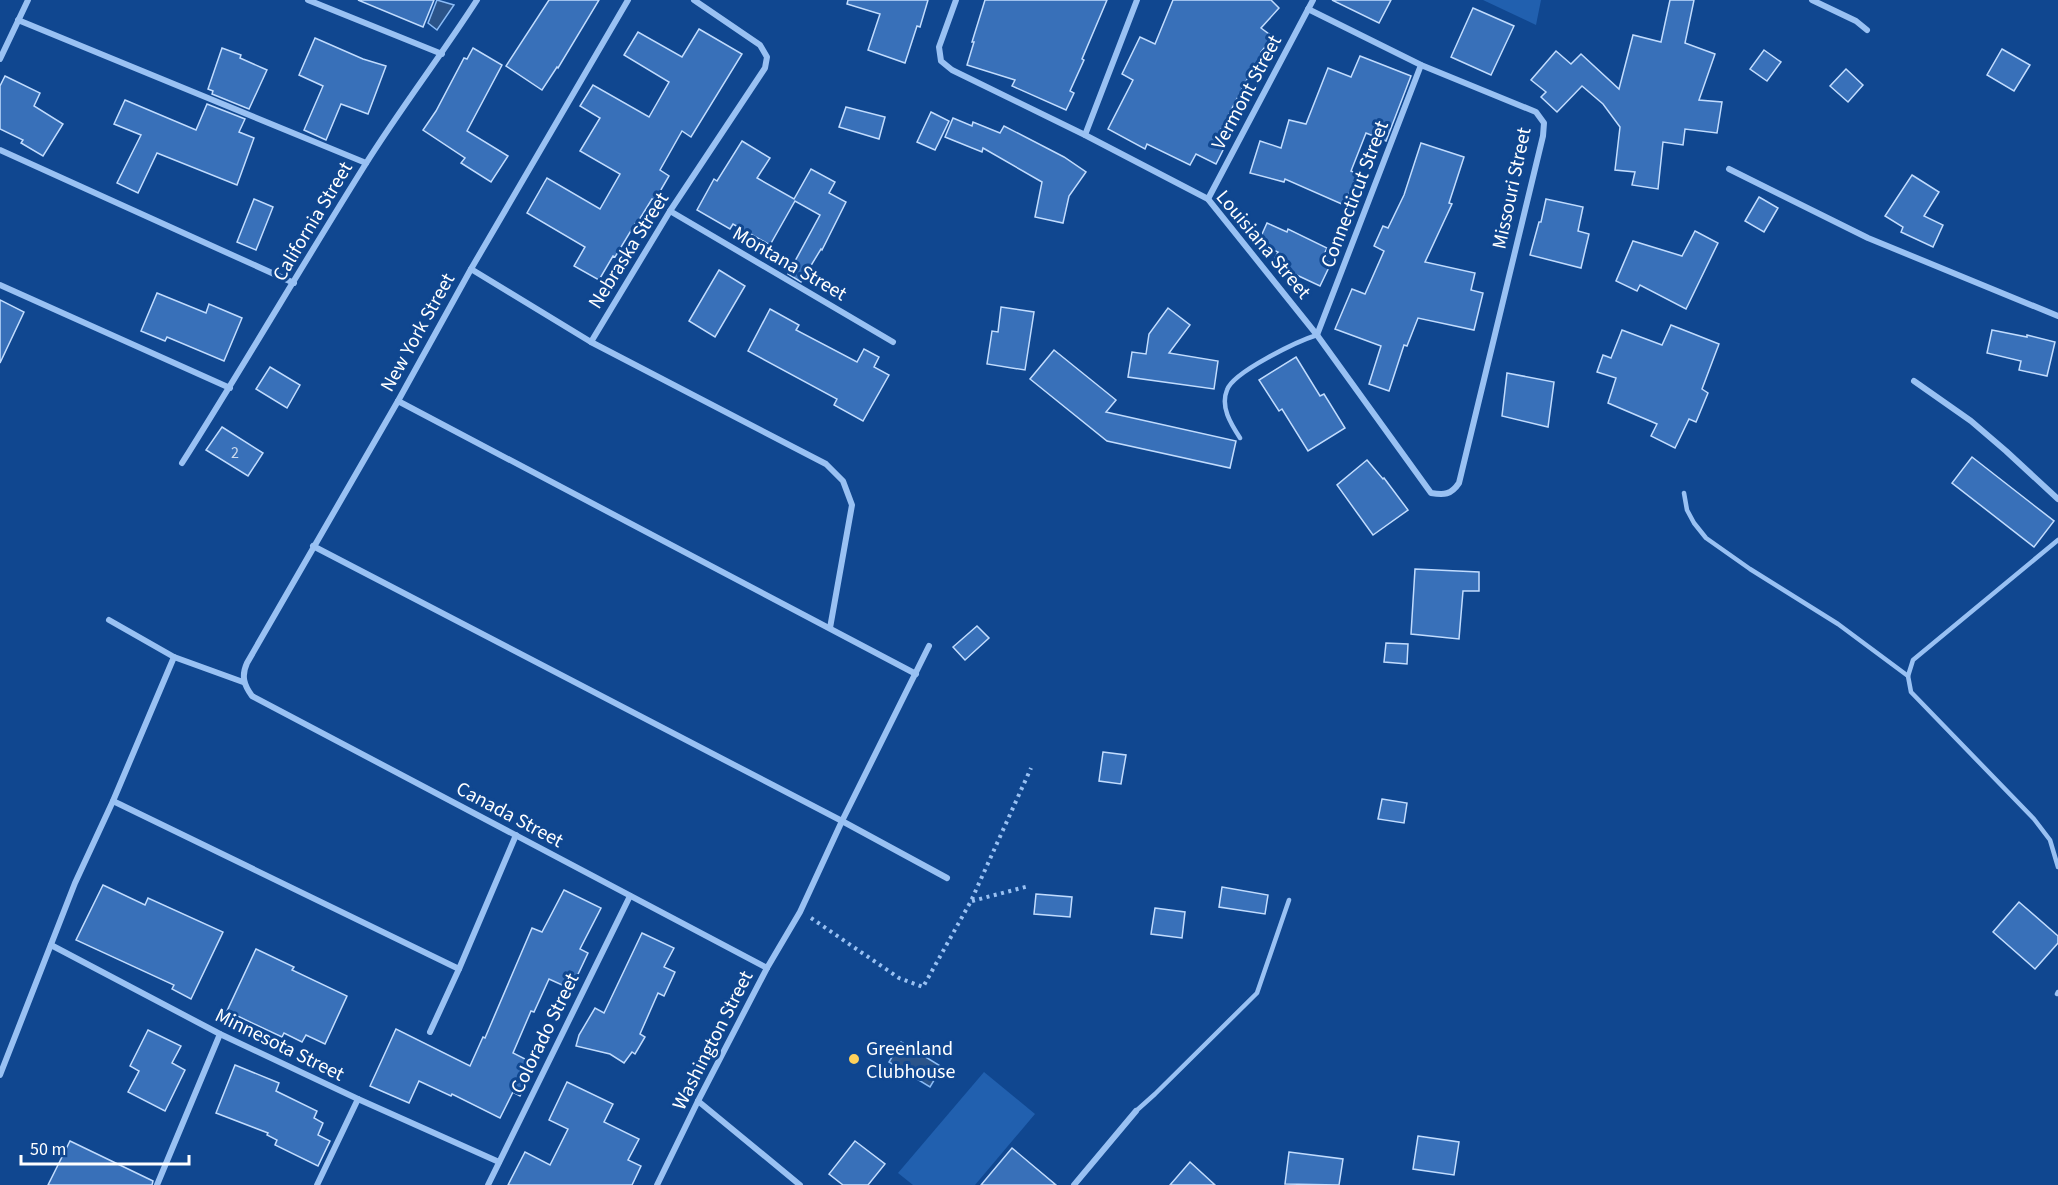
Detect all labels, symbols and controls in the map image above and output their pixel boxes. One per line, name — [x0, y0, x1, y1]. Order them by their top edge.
street label: Vermont Street — [1205, 30, 1289, 155]
street label: Connecticut Street — [1314, 117, 1396, 272]
street label: Missouri Street — [1485, 124, 1539, 252]
street label: California Street — [266, 156, 360, 287]
street label: Louisiana Street — [1209, 184, 1317, 305]
street label: Nebraska Street — [582, 187, 676, 314]
street label: Montana Street — [727, 220, 852, 308]
street label: New York Street — [374, 268, 462, 397]
house number: 2 — [231, 442, 239, 464]
street label: Canada Street — [451, 775, 568, 855]
street label: Washington Street — [666, 966, 760, 1115]
street label: Colorado Street — [504, 968, 586, 1098]
street label: Minnesota Street — [210, 1001, 349, 1088]
place label: Greenland Clubhouse — [866, 1035, 955, 1086]
marker: Greenland Clubhouse — [847, 1052, 861, 1066]
scale bar — [21, 1128, 189, 1166]
text: 50 m — [30, 1137, 66, 1162]

